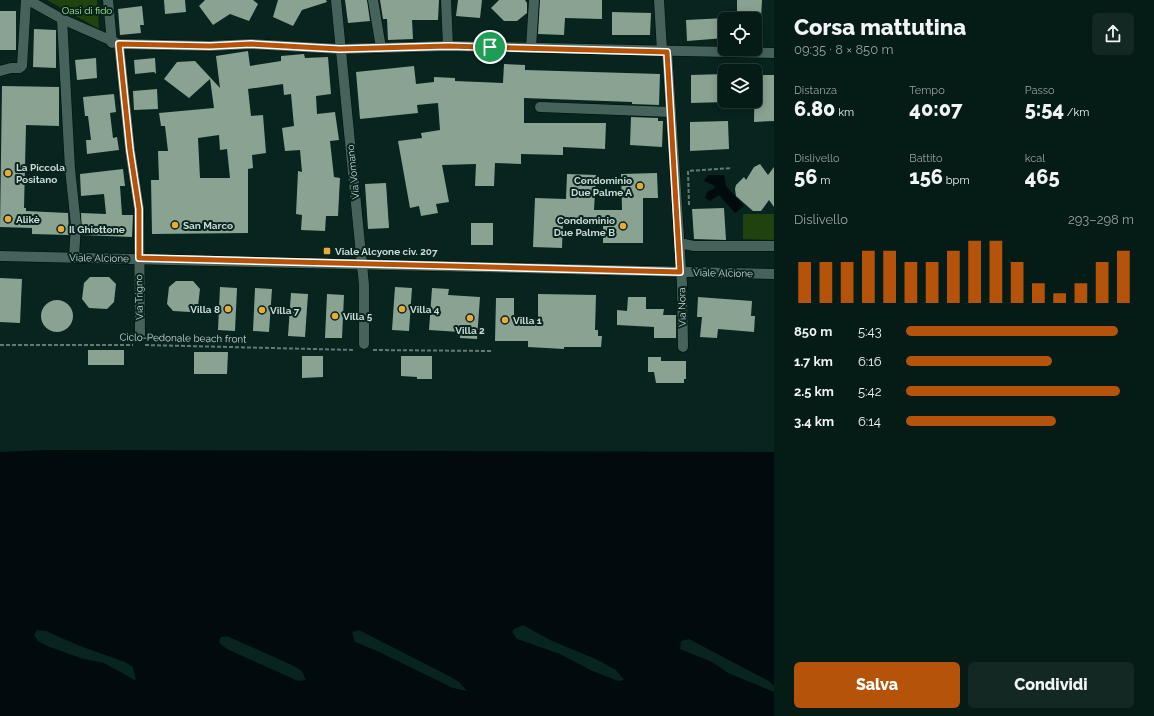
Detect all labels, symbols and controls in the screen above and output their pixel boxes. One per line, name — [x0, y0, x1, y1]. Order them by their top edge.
park label: Oasi di fido — [62, 5, 112, 16]
map controls — [718, 12, 762, 108]
button: locate — [718, 12, 762, 56]
button: share — [1092, 13, 1134, 55]
text: Corsa mattutina — [794, 14, 966, 40]
pin — [473, 30, 507, 64]
icon: arrive — [479, 36, 501, 58]
text: 09:35 · 8 × 850 m — [794, 42, 893, 57]
button: layers — [718, 64, 762, 108]
text: Distanza — [794, 84, 837, 97]
text: Tempo — [909, 84, 945, 97]
text: Passo — [1025, 84, 1055, 97]
text: 6.80 — [794, 97, 835, 121]
text: 40:07 — [909, 97, 962, 121]
text: 5:54 — [1025, 97, 1064, 121]
text: km — [835, 106, 854, 119]
text: /km — [1064, 106, 1089, 119]
street label: Via Vomano — [345, 144, 361, 200]
text: Dislivello — [794, 152, 840, 165]
text: Battito — [909, 152, 943, 165]
text: kcal — [1025, 152, 1045, 165]
place label: La Piccola Positano — [16, 162, 65, 185]
text: 56 — [794, 165, 817, 189]
text: 156 — [909, 165, 943, 189]
text: 465 — [1025, 165, 1060, 189]
marker: La Piccola Positano — [3, 168, 13, 178]
text: m — [817, 174, 830, 187]
text: bpm — [943, 174, 970, 187]
place label: Condominio Due Palme A — [571, 175, 632, 198]
marker: Condominio Due Palme A — [635, 181, 645, 191]
text: Dislivello — [794, 212, 848, 227]
text: 293–298 m — [1068, 212, 1134, 227]
marker: Alikè — [3, 214, 13, 224]
place label: Alikè — [16, 214, 40, 225]
place label: Condominio Due Palme B — [554, 215, 615, 238]
marker: San Marco — [170, 220, 180, 230]
place label: San Marco — [183, 220, 233, 231]
marker: Condominio Due Palme B — [618, 221, 628, 231]
marker: Il Ghiottone — [56, 224, 66, 234]
place label: Il Ghiottone — [69, 224, 125, 235]
marker: Viale Alcyone civ. 207 — [322, 246, 332, 256]
place label: Viale Alcyone civ. 207 — [335, 246, 438, 257]
street label: Viale Alcione — [69, 252, 129, 264]
street label: Viale Alcione — [693, 267, 753, 279]
street label: Via Trigno — [133, 274, 145, 320]
street label: Via Nora — [676, 287, 688, 327]
place label: Villa 8 — [190, 304, 220, 315]
marker: Villa 8 — [223, 304, 233, 314]
marker: Villa 4 — [397, 304, 407, 314]
place label: Villa 4 — [410, 304, 440, 315]
marker: Villa 7 — [257, 305, 267, 315]
place label: Villa 7 — [270, 305, 300, 316]
marker: Villa 5 — [330, 311, 340, 321]
place label: Villa 5 — [343, 311, 373, 322]
marker: Villa 2 — [465, 313, 475, 323]
marker: Villa 1 — [500, 315, 510, 325]
place label: Villa 1 — [513, 315, 542, 326]
text: 850 m — [794, 324, 832, 339]
text: 5:43 — [858, 324, 882, 339]
place label: Villa 2 — [455, 325, 485, 336]
street label: Ciclo-Pedonale beach front — [119, 331, 247, 345]
text: 1.7 km — [794, 354, 833, 369]
text: 6:16 — [858, 354, 882, 369]
text: 2.5 km — [794, 384, 834, 399]
text: 5:42 — [858, 384, 881, 399]
text: 3.4 km — [794, 414, 834, 429]
text: 6:14 — [858, 414, 881, 429]
button: Salva — [794, 662, 960, 708]
button: Condividi — [968, 662, 1134, 708]

